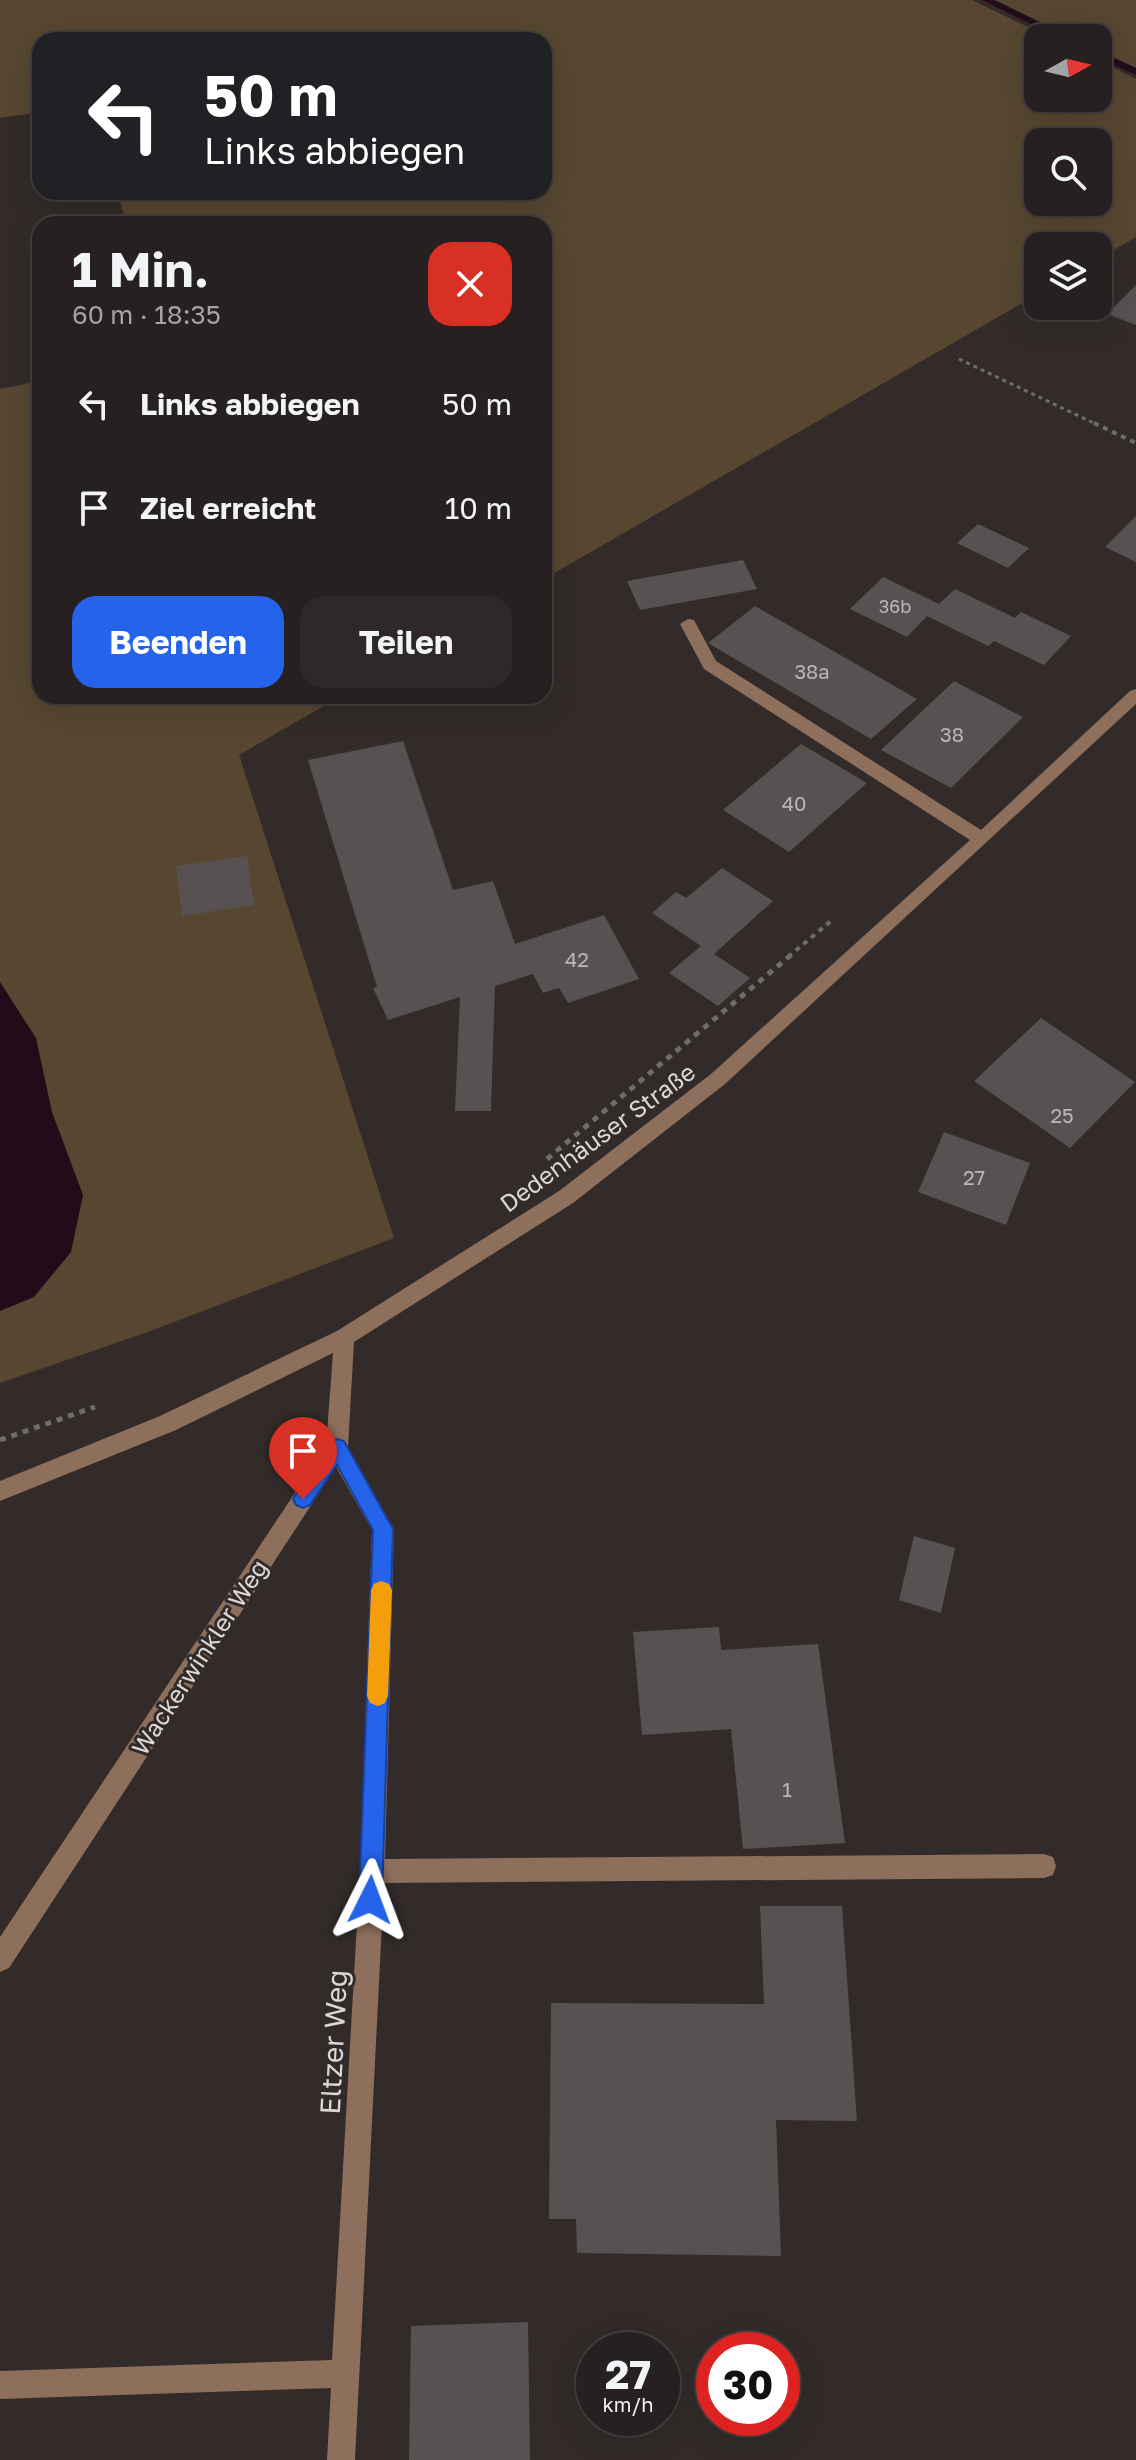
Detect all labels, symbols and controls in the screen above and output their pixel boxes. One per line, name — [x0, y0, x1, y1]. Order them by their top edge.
north arrow — [1024, 24, 1112, 112]
map controls — [1024, 24, 1112, 320]
text: 50 m — [204, 61, 338, 128]
icon: left — [72, 64, 176, 168]
button: search — [1024, 128, 1112, 216]
text: Links abbiegen — [204, 129, 465, 172]
button: layers — [1024, 232, 1112, 320]
text: 1 Min. — [72, 240, 209, 298]
button: close — [428, 242, 512, 326]
text: 60 m · 18:35 — [72, 299, 221, 330]
icon: left — [72, 382, 116, 426]
text: Links abbiegen — [140, 386, 360, 422]
text: 50 m — [442, 386, 512, 422]
icon: arrive — [72, 486, 116, 530]
text: Ziel erreicht — [140, 490, 316, 526]
text: 10 m — [445, 490, 512, 526]
house number: 36b — [879, 595, 911, 617]
button: Beenden — [72, 596, 284, 688]
button: Teilen — [300, 596, 512, 688]
house number: 38a — [794, 659, 830, 683]
house number: 38 — [940, 722, 964, 746]
house number: 40 — [782, 791, 806, 815]
house number: 42 — [565, 947, 589, 971]
street label: Dedenhäuser Straße — [494, 1056, 700, 1218]
house number: 25 — [1050, 1103, 1074, 1127]
house number: 27 — [963, 1165, 985, 1189]
pin — [269, 1417, 337, 1499]
icon: arrive — [281, 1429, 325, 1473]
street label: Wackerwinkler Weg — [125, 1554, 273, 1760]
house number: 1 — [782, 1777, 792, 1801]
position arrow — [328, 1858, 412, 1942]
street label: Eltzer Weg — [313, 1969, 353, 2115]
speed limit sign: 30 — [696, 2332, 800, 2436]
text: 27 — [605, 2350, 651, 2398]
text: km/h — [603, 2392, 653, 2416]

